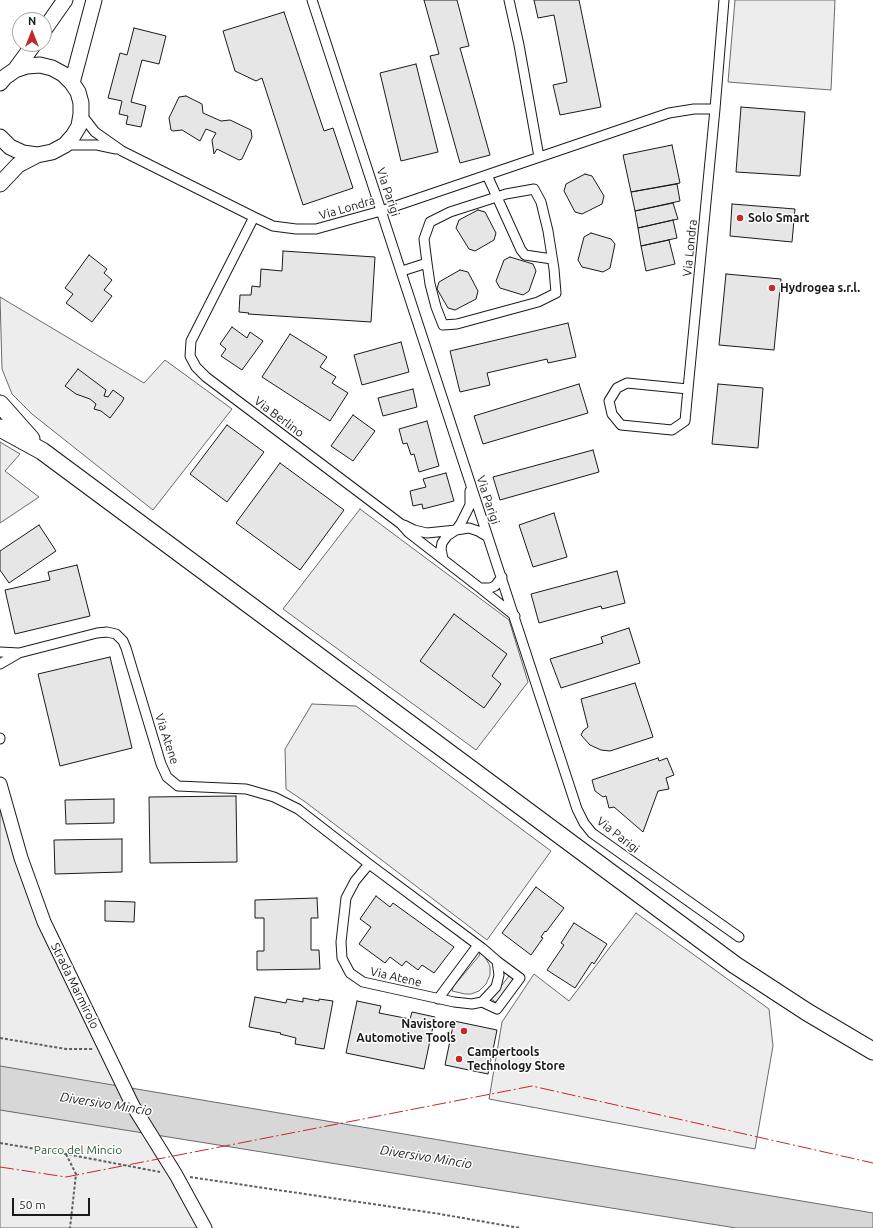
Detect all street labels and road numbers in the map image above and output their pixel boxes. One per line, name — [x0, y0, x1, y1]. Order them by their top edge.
street label: Via Parigi — [373, 166, 403, 218]
street label: Via Londra — [317, 193, 377, 223]
street label: Via Londra — [680, 219, 700, 277]
street label: Via Berlino — [251, 394, 307, 440]
street label: Via Parigi — [473, 474, 503, 526]
street label: Via Atene — [152, 712, 182, 766]
street label: Via Parigi — [594, 814, 642, 856]
street label: Strada Marmirolo — [48, 941, 102, 1031]
street label: Via Atene — [369, 964, 423, 990]

